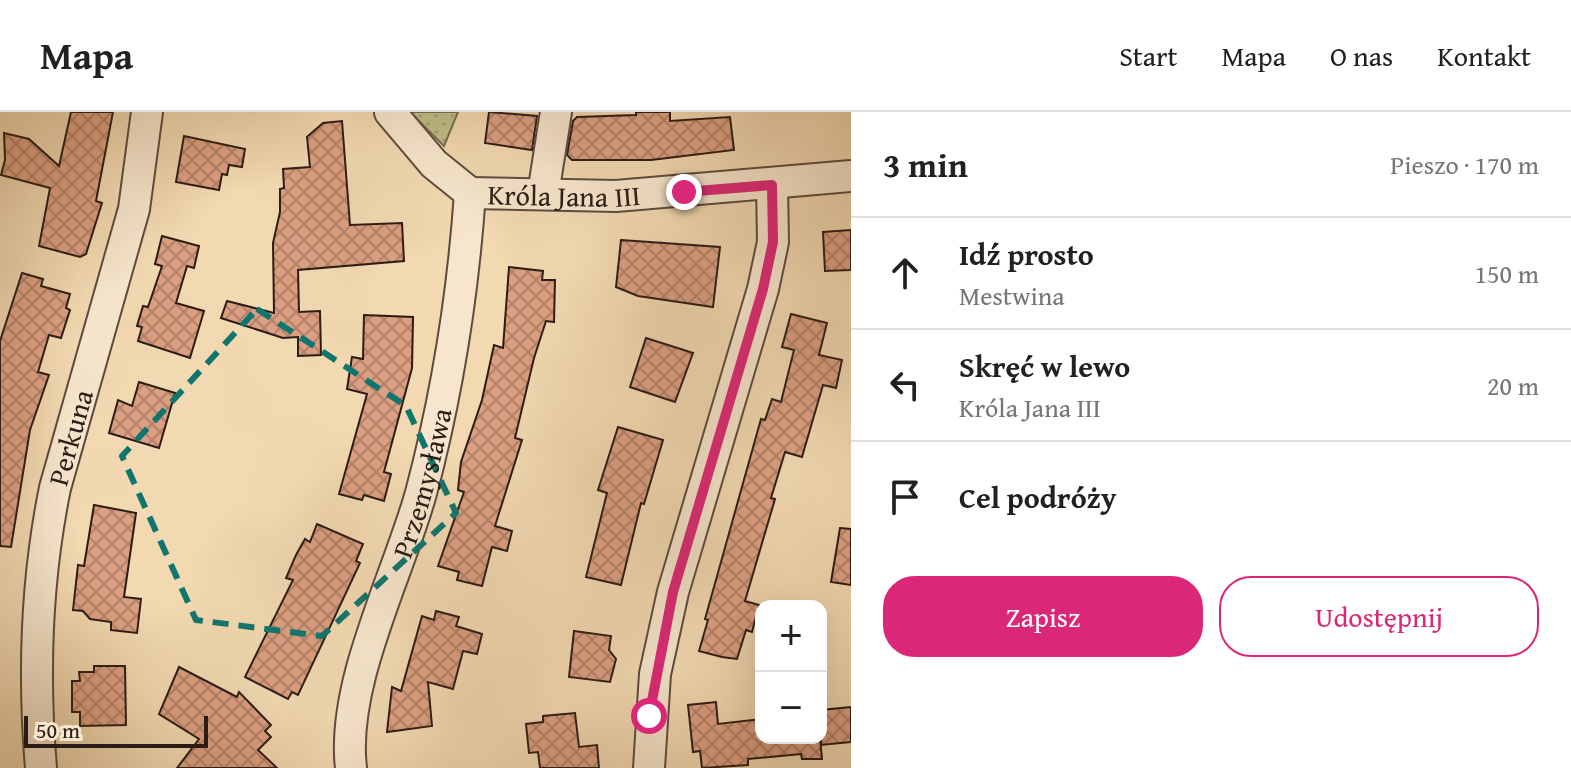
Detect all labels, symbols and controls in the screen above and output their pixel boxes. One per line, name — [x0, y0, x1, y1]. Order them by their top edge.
text: Mapa — [40, 27, 133, 83]
text: Start — [1119, 35, 1177, 76]
text: Mapa — [1221, 35, 1286, 76]
text: O nas — [1330, 35, 1393, 76]
text: Kontakt — [1437, 35, 1531, 76]
text: 3 min — [883, 140, 968, 189]
text: Pieszo · 170 m — [1390, 145, 1539, 184]
street label: Króla Jana III — [487, 173, 642, 217]
route end — [666, 174, 702, 210]
text: Idź prosto — [959, 232, 1094, 276]
icon: ahead — [883, 251, 927, 295]
text: 150 m — [1474, 254, 1539, 293]
text: Mestwina — [959, 276, 1065, 315]
text: Skręć w lewo — [959, 344, 1130, 388]
icon: left — [883, 363, 927, 407]
text: 20 m — [1487, 366, 1539, 405]
street label: Perkuna — [36, 384, 103, 490]
text: Króla Jana III — [959, 388, 1101, 427]
street label: Przemysława — [381, 403, 461, 563]
icon: arrive — [883, 475, 927, 519]
text: Cel podróży — [959, 475, 1116, 519]
button: Zapisz — [883, 576, 1203, 657]
button: Udostępnij — [1219, 576, 1539, 657]
map controls — [755, 600, 827, 744]
button: + — [755, 600, 827, 672]
button: − — [755, 672, 827, 744]
route start — [631, 698, 667, 734]
scale bar — [24, 712, 208, 748]
text: 50 m — [36, 714, 80, 746]

